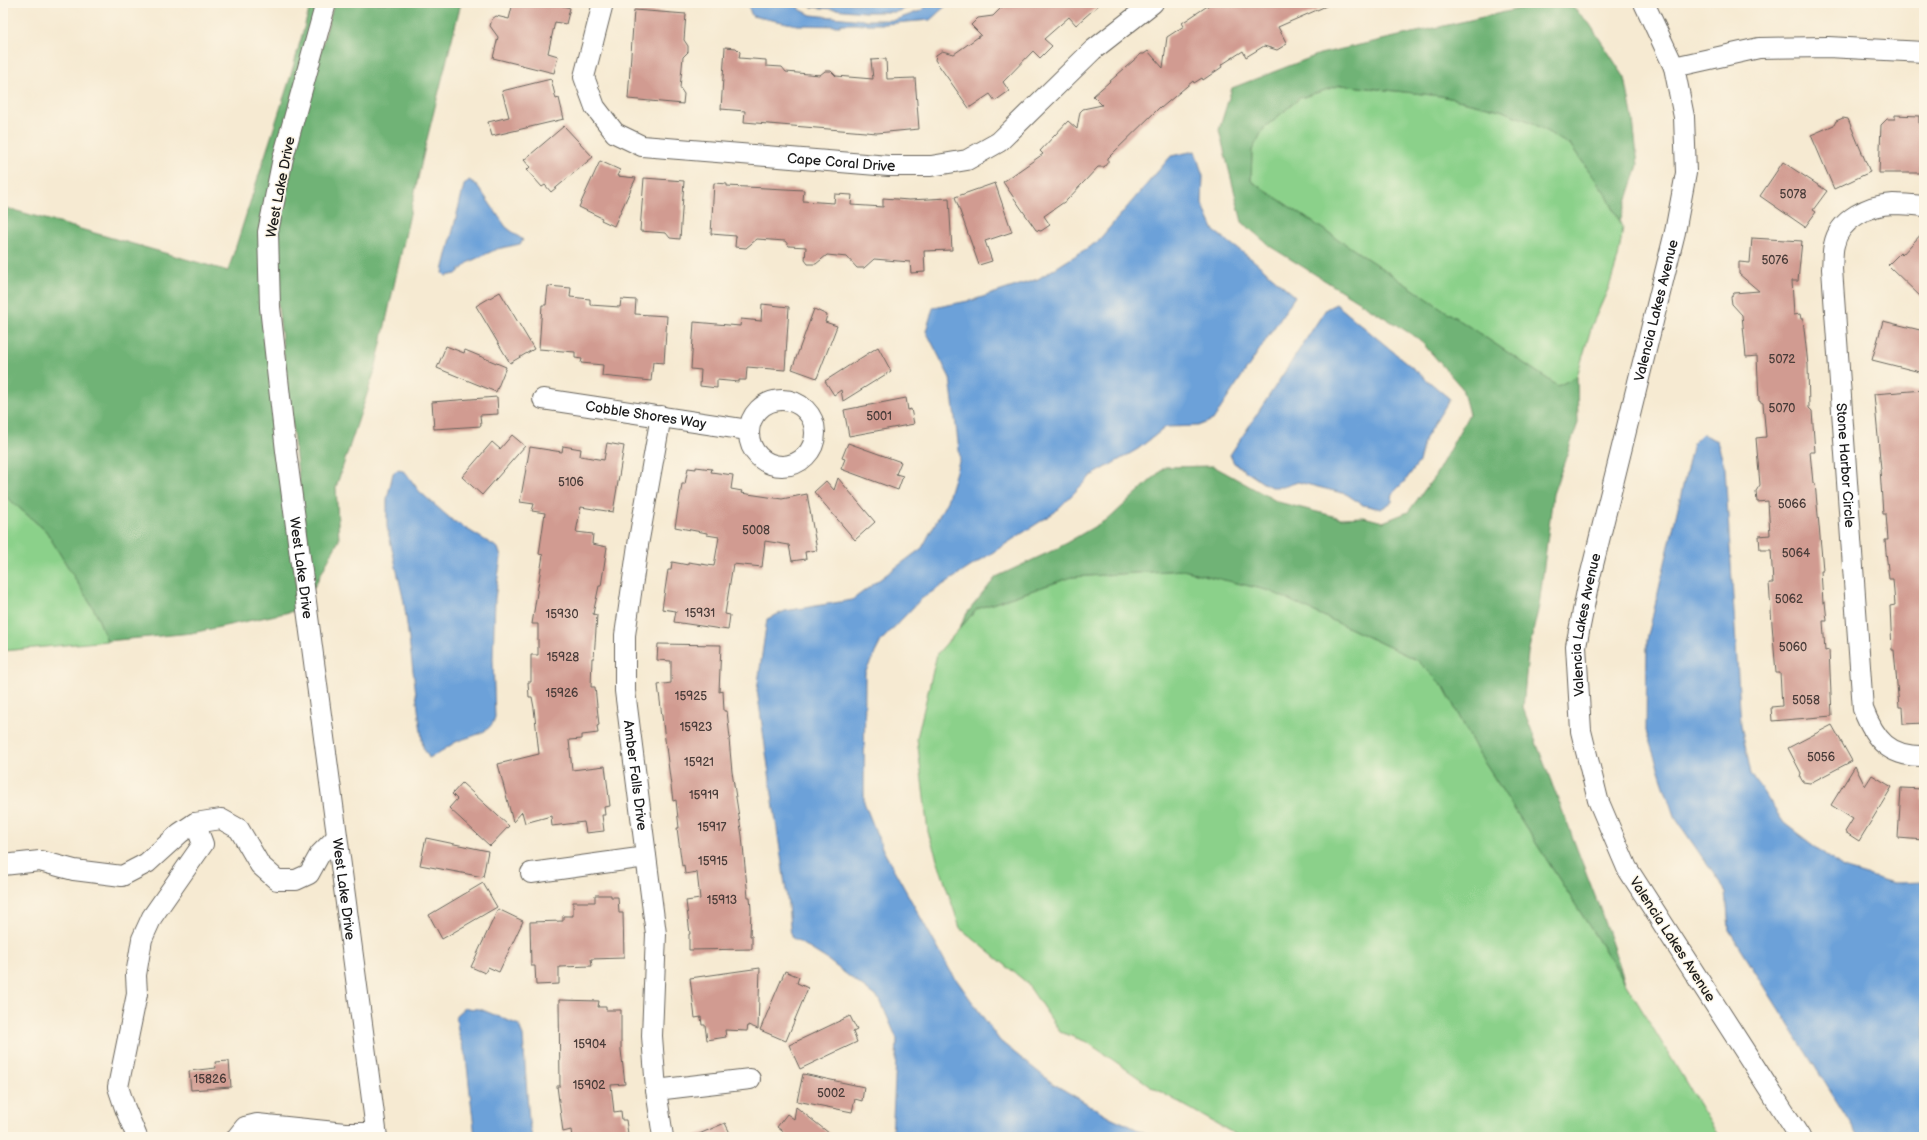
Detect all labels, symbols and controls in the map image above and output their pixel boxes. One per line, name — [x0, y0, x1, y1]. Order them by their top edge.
street label: West Lake Drive — [262, 135, 299, 239]
street label: Cape Coral Drive — [786, 150, 895, 175]
house number: 5078 — [1780, 187, 1806, 202]
street label: Valencia Lakes Avenue — [1631, 238, 1682, 383]
house number: 5076 — [1761, 253, 1789, 268]
house number: 5072 — [1769, 352, 1795, 367]
street label: Cobble Shores Way — [584, 398, 708, 433]
house number: 5070 — [1769, 401, 1795, 416]
street label: Stone Harbor Circle — [1832, 402, 1858, 528]
house number: 5001 — [866, 409, 892, 424]
house number: 5106 — [558, 475, 584, 490]
house number: 5066 — [1778, 497, 1806, 512]
street label: West Lake Drive — [286, 516, 316, 620]
house number: 5008 — [742, 523, 770, 538]
house number: 5064 — [1782, 546, 1811, 561]
street label: Valencia Lakes Avenue — [1568, 551, 1605, 697]
house number: 5062 — [1775, 592, 1803, 607]
house number: 15931 — [685, 606, 715, 621]
house number: 15930 — [546, 607, 578, 622]
house number: 5060 — [1779, 640, 1807, 655]
house number: 15928 — [547, 650, 579, 665]
house number: 15926 — [546, 686, 578, 701]
house number: 15925 — [675, 689, 707, 704]
house number: 5058 — [1792, 693, 1820, 708]
street label: Amber Falls Drive — [620, 719, 651, 832]
house number: 15923 — [680, 720, 712, 735]
house number: 5056 — [1807, 750, 1835, 765]
house number: 15921 — [684, 755, 714, 770]
house number: 15919 — [689, 788, 719, 803]
house number: 15917 — [698, 820, 727, 835]
street label: West Lake Drive — [328, 837, 359, 941]
house number: 15915 — [698, 854, 728, 869]
street label: Valencia Lakes Avenue — [1626, 874, 1719, 1005]
house number: 15913 — [707, 893, 737, 908]
house number: 15904 — [574, 1037, 607, 1052]
house number: 15826 — [194, 1072, 226, 1087]
house number: 15902 — [573, 1078, 605, 1093]
house number: 5002 — [817, 1086, 845, 1101]

